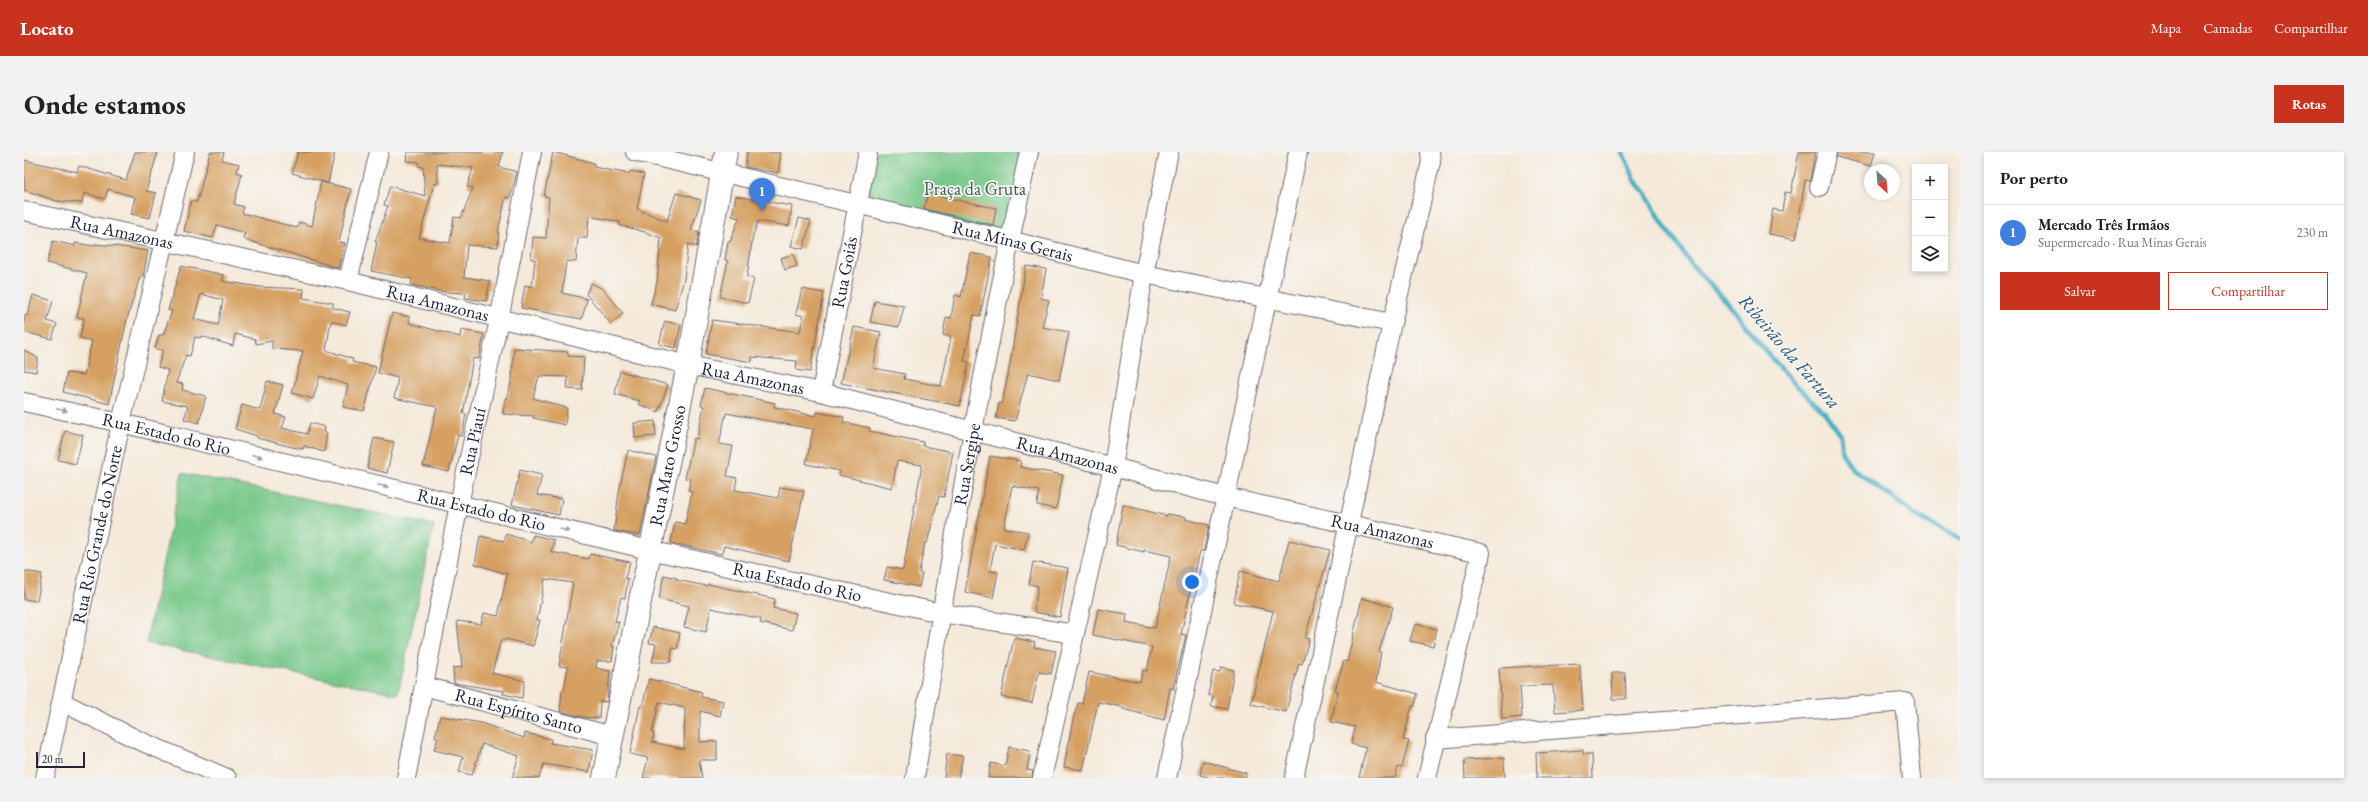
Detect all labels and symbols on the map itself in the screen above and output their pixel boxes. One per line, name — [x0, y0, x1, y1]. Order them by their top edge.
north arrow — [1864, 164, 1900, 200]
park label: Praça da Gruta — [924, 177, 1027, 200]
pin: 1 — [749, 178, 775, 211]
street label: Rua Amazonas — [68, 209, 176, 254]
street label: Rua Minas Gerais — [950, 215, 1076, 267]
street label: Rua Goiás — [826, 234, 862, 310]
street label: Rua Amazonas — [384, 279, 492, 326]
water label: Ribeirão da Fartura — [1733, 289, 1846, 414]
street label: Rua Amazonas — [699, 356, 807, 399]
street label: Rua Mato Grosso — [644, 403, 691, 528]
street label: Rua Piauí — [454, 405, 491, 477]
street label: Rua Estado do Rio — [100, 407, 233, 460]
one-way arrow — [56, 408, 68, 414]
street label: Rua Sergipe — [948, 421, 985, 507]
street label: Rua Amazonas — [1014, 431, 1122, 479]
street label: Rua Rio Grande do Norte — [66, 443, 127, 626]
one-way arrow — [251, 453, 263, 459]
one-way arrow — [377, 483, 389, 489]
street label: Rua Estado do Rio — [415, 483, 548, 536]
street label: Rua Amazonas — [1329, 509, 1436, 553]
one-way arrow — [558, 527, 570, 533]
street label: Rua Estado do Rio — [731, 556, 864, 607]
your location — [1182, 572, 1202, 592]
street label: Rua Espírito Santo — [452, 683, 585, 739]
scale bar — [36, 750, 85, 769]

